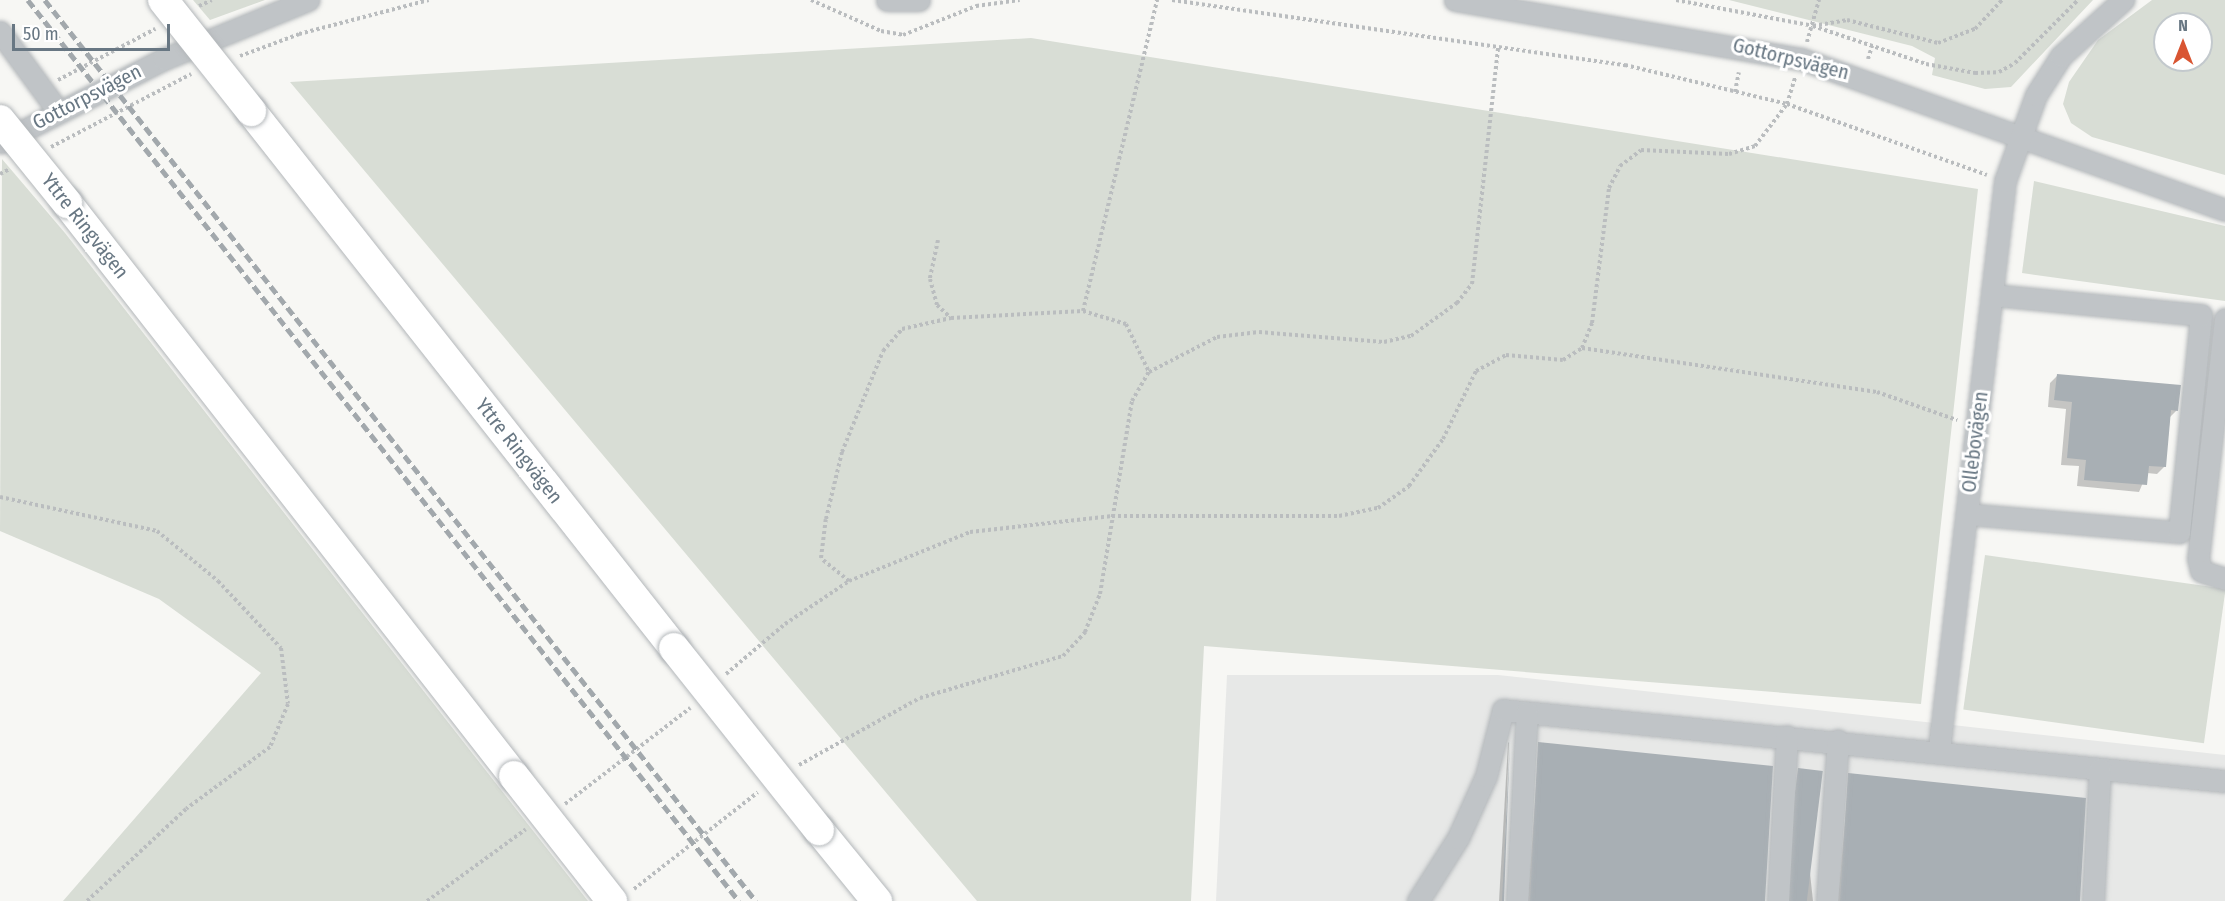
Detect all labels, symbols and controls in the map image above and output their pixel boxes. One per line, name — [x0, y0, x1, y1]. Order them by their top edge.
scale bar — [15, 12, 172, 50]
north arrow — [2153, 12, 2213, 72]
text: N — [2178, 16, 2188, 35]
text: 50 m — [23, 23, 59, 45]
street label: Gottorpsvägen — [1730, 33, 1852, 85]
street label: Gottorpsvägen — [29, 59, 145, 135]
street label: Yttre Ringvägen — [36, 169, 134, 283]
street label: Ollebovägen — [1957, 390, 1993, 494]
street label: Yttre Ringvägen — [470, 394, 568, 508]

